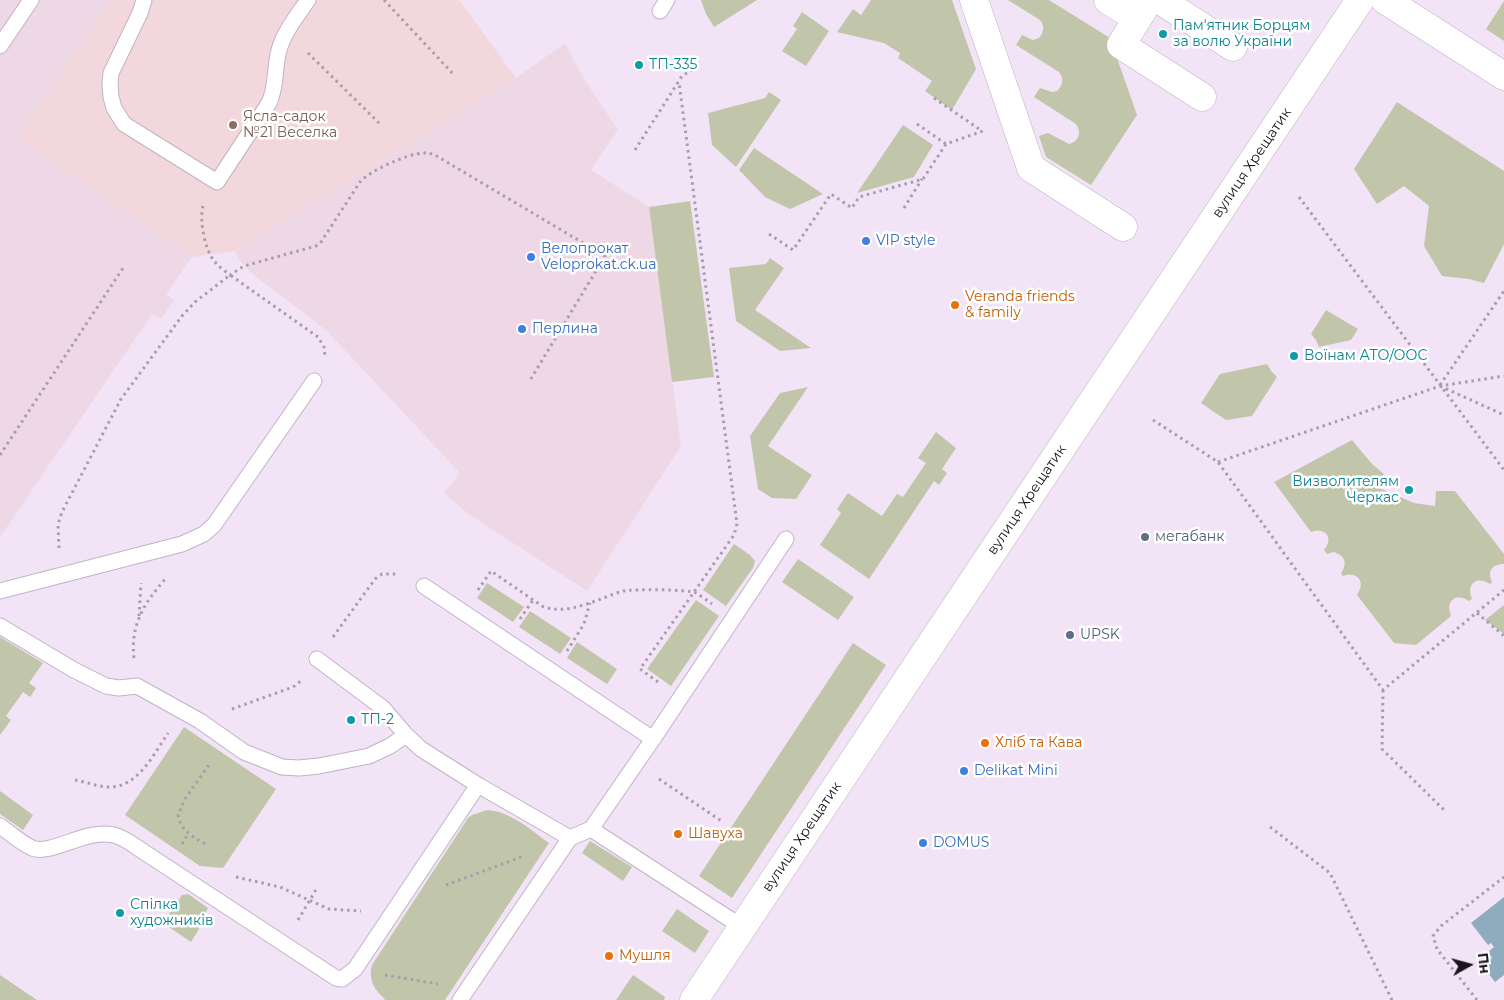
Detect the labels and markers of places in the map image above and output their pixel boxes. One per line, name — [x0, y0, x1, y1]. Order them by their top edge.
place label: Пам'ятник Борцям за волю України — [1173, 18, 1310, 50]
marker: Пам'ятник Борцям за волю України — [1157, 28, 1169, 40]
place label: ТП-335 — [649, 57, 697, 73]
marker: ТП-335 — [633, 59, 645, 71]
place label: Ясла-садок №21 Веселка — [243, 109, 337, 142]
marker: Ясла-садок №21 Веселка — [227, 119, 239, 131]
place label: VIP style — [876, 233, 935, 249]
marker: VIP style — [860, 235, 872, 247]
place label: Велопрокат Veloprokat.ck.ua — [541, 241, 656, 274]
marker: Велопрокат Veloprokat.ck.ua — [525, 251, 537, 263]
place label: Veranda friends & family — [965, 289, 1075, 322]
marker: Veranda friends & family — [949, 299, 961, 311]
place label: Перлина — [532, 321, 598, 337]
marker: Перлина — [516, 323, 528, 335]
place label: Воїнам АТО/ООС — [1304, 348, 1427, 364]
marker: Воїнам АТО/ООС — [1288, 350, 1300, 362]
place label: Визволителям Черкас — [1292, 474, 1399, 507]
marker: Визволителям Черкас — [1403, 484, 1415, 496]
place label: мегабанк — [1155, 529, 1224, 545]
marker: мегабанк — [1139, 531, 1151, 543]
place label: UPSK — [1080, 627, 1120, 643]
marker: UPSK — [1064, 629, 1076, 641]
place label: ТП-2 — [361, 712, 394, 728]
marker: ТП-2 — [345, 714, 357, 726]
place label: Хліб та Кава — [995, 735, 1082, 751]
marker: Хліб та Кава — [979, 737, 991, 749]
place label: Delikat Mini — [974, 763, 1058, 779]
marker: Delikat Mini — [958, 765, 970, 777]
place label: Шавуха — [688, 826, 743, 842]
marker: Шавуха — [672, 828, 684, 840]
place label: DOMUS — [933, 835, 989, 851]
marker: DOMUS — [917, 837, 929, 849]
place label: Спілка художників — [130, 897, 213, 930]
marker: Спілка художників — [114, 907, 126, 919]
place label: Мушля — [619, 948, 671, 964]
marker: Мушля — [603, 950, 615, 962]

